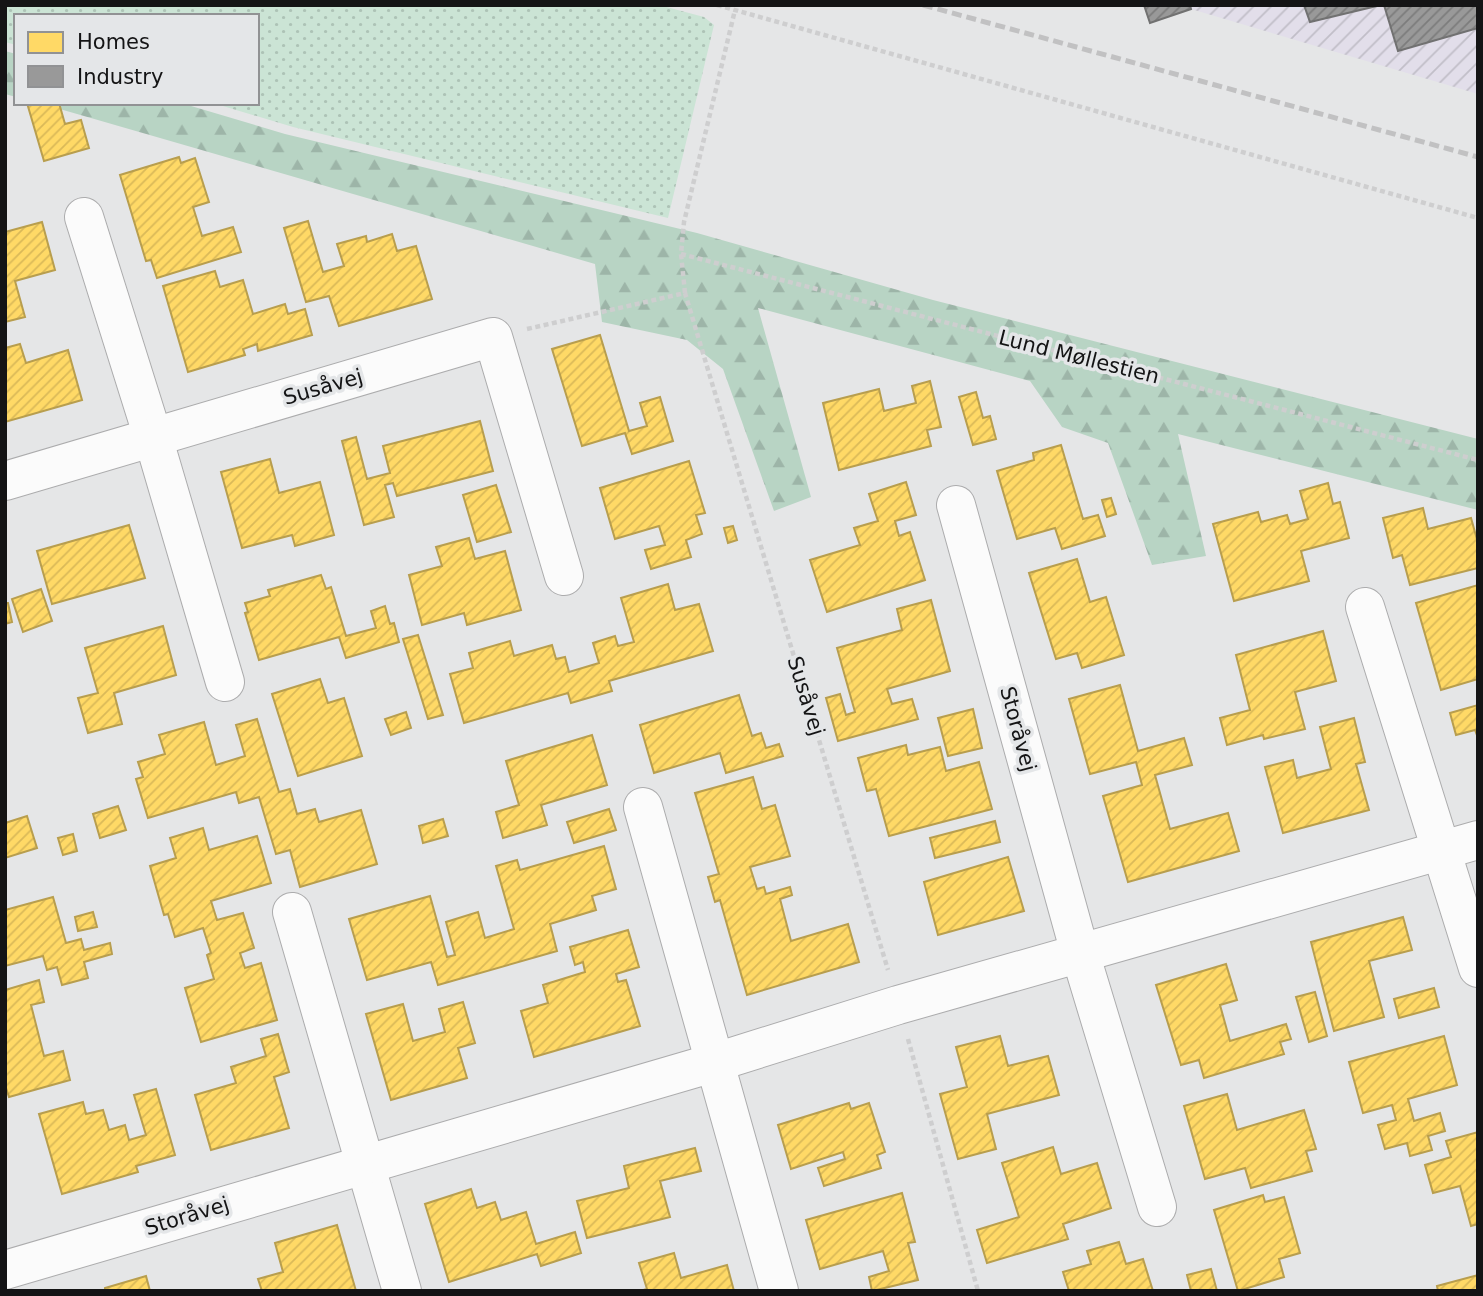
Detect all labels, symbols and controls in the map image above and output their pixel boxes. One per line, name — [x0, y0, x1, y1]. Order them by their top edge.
legend — [14, 14, 259, 105]
text: Homes — [77, 30, 150, 54]
text: Industry — [77, 65, 163, 89]
street label: Lund Møllestien — [996, 325, 1162, 389]
street label: Susåvej — [280, 363, 366, 410]
street label: Susåvej — [783, 653, 830, 739]
street label: Storåvej — [995, 684, 1042, 774]
street label: Storåvej — [142, 1191, 232, 1240]

